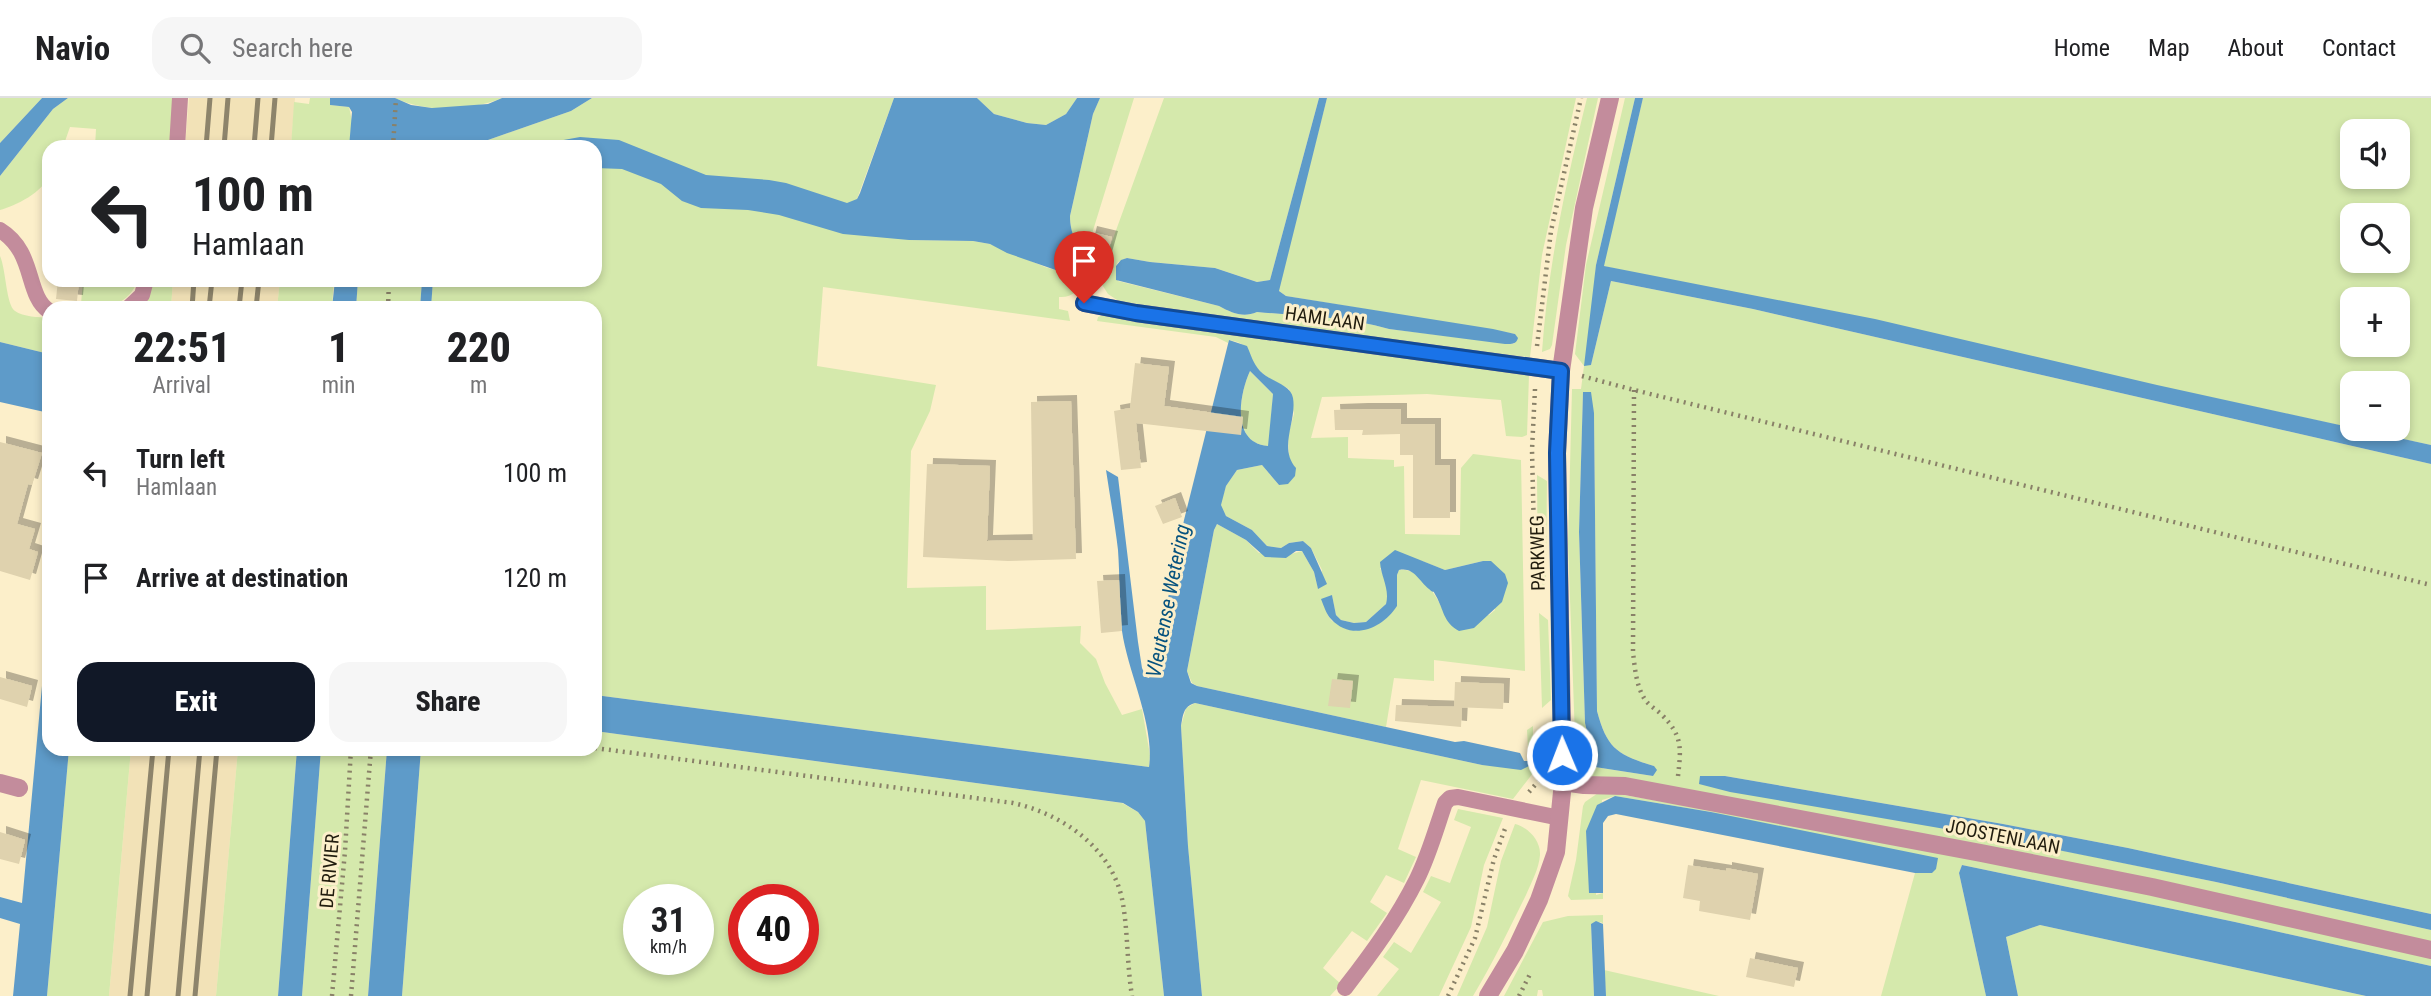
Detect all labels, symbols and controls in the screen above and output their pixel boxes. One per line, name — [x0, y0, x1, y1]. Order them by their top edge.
search box — [152, 17, 642, 80]
text: Navio — [35, 29, 110, 68]
icon: search — [176, 29, 214, 67]
text: Search here — [232, 33, 353, 63]
text: Home — [2054, 34, 2110, 62]
text: Map — [2148, 34, 2190, 62]
text: About — [2228, 34, 2284, 62]
text: Contact — [2322, 34, 2396, 62]
map controls — [2340, 119, 2410, 441]
button: sound — [2340, 119, 2410, 189]
text: 100 m — [192, 166, 314, 223]
icon: left — [77, 168, 168, 259]
button: search — [2340, 203, 2410, 273]
text: Hamlaan — [192, 225, 305, 263]
pin — [1054, 231, 1114, 303]
icon: arrive — [1065, 242, 1103, 280]
button: + — [2340, 287, 2410, 357]
street label: HAMLAAN — [1284, 302, 1366, 335]
text: 22:51 — [133, 323, 230, 372]
text: 1 — [328, 323, 349, 372]
text: 220 — [447, 323, 511, 372]
button: − — [2340, 371, 2410, 441]
text: Arrival — [153, 372, 211, 399]
text: min — [322, 372, 355, 399]
text: m — [470, 372, 487, 399]
text: Turn left — [136, 444, 225, 474]
icon: left — [77, 454, 115, 492]
text: 100 m — [503, 458, 567, 488]
text: Hamlaan — [136, 474, 217, 501]
street label: PARKWEG — [1525, 515, 1550, 591]
water label: Vleutense Wetering — [1141, 522, 1195, 680]
icon: arrive — [77, 559, 115, 597]
text: Arrive at destination — [136, 563, 348, 593]
text: 120 m — [503, 563, 567, 593]
button: Exit — [77, 662, 315, 742]
button: Share — [329, 662, 567, 742]
position arrow — [1525, 718, 1599, 792]
street label: JOOSTENLAAN — [1944, 814, 2062, 859]
street label: DE RIVIER — [315, 833, 344, 909]
speed limit sign: 40 — [728, 884, 819, 975]
text: 31 — [651, 900, 686, 941]
text: km/h — [650, 936, 687, 957]

